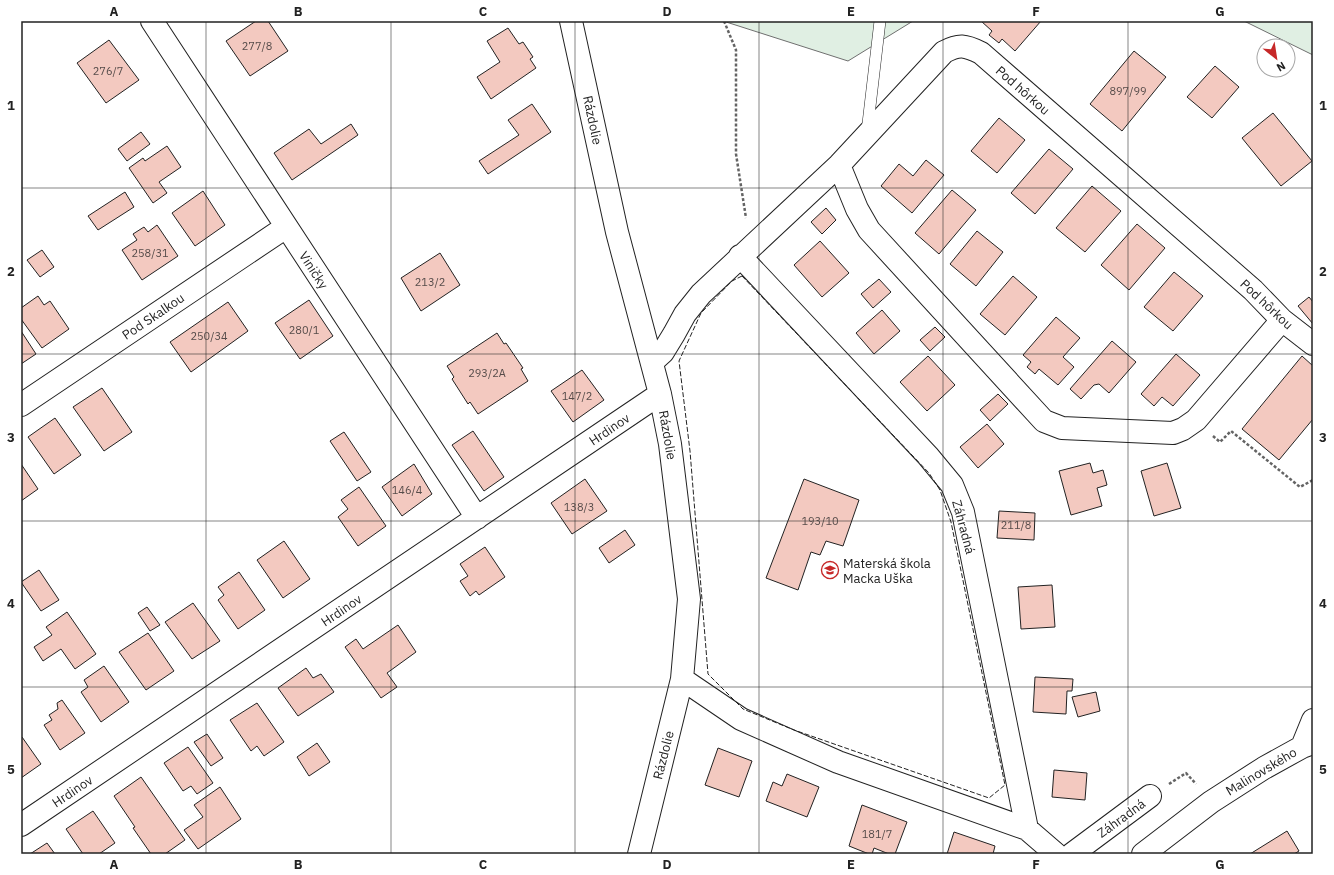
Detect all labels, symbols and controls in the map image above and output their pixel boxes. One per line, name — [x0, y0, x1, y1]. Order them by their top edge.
text: A — [110, 3, 119, 20]
text: B — [294, 3, 303, 20]
text: C — [479, 3, 488, 20]
text: D — [662, 3, 672, 20]
text: E — [847, 3, 855, 20]
text: F — [1032, 3, 1040, 20]
text: G — [1215, 3, 1225, 20]
north arrow — [1256, 38, 1296, 78]
house number: 277/8 — [242, 39, 272, 53]
text: N — [1274, 59, 1288, 75]
street label: Pod hôrkou — [992, 62, 1053, 119]
house number: 276/7 — [93, 64, 123, 78]
house number: 897/99 — [1109, 84, 1147, 98]
street label: Rázdolie — [579, 94, 606, 146]
text: 1 — [7, 97, 15, 114]
text: 1 — [1319, 97, 1327, 114]
house number: 258/31 — [131, 246, 169, 260]
street label: Viničky — [295, 248, 332, 293]
text: 2 — [7, 263, 15, 280]
text: 2 — [1319, 263, 1327, 280]
house number: 213/2 — [415, 275, 445, 289]
street label: Pod hôrkou — [1237, 276, 1297, 333]
street label: Pod Skalkou — [119, 289, 188, 343]
house number: 280/1 — [289, 323, 320, 337]
house number: 250/34 — [190, 329, 228, 343]
house number: 293/2A — [468, 366, 506, 380]
house number: 147/2 — [562, 389, 592, 403]
street label: Hrdinov — [586, 409, 633, 449]
street label: Rázdolie — [655, 409, 680, 461]
text: 3 — [7, 429, 15, 446]
text: 3 — [1319, 429, 1327, 446]
house number: 146/4 — [392, 483, 423, 497]
street label: Záhradná — [948, 498, 979, 556]
house number: 138/3 — [564, 500, 594, 514]
house number: 193/10 — [801, 514, 839, 528]
house number: 211/8 — [1001, 518, 1031, 532]
place label: Materská škola Macka Uška — [843, 555, 931, 587]
school or university icon: Materská škola Macka Uška — [820, 560, 840, 580]
street label: Hrdinov — [318, 590, 365, 630]
text: 4 — [7, 595, 15, 612]
text: 4 — [1319, 595, 1327, 612]
street label: Rázdolie — [649, 729, 678, 781]
street label: Malinovského — [1223, 744, 1300, 799]
text: 5 — [7, 761, 15, 778]
text: 5 — [1319, 761, 1327, 778]
street label: Hrdinov — [49, 771, 96, 811]
street label: Záhradná — [1094, 795, 1149, 842]
house number: 181/7 — [862, 827, 892, 841]
text: A — [110, 856, 119, 873]
text: B — [294, 856, 303, 873]
text: C — [479, 856, 488, 873]
text: D — [662, 856, 672, 873]
text: E — [847, 856, 855, 873]
text: F — [1032, 856, 1040, 873]
text: G — [1215, 856, 1225, 873]

